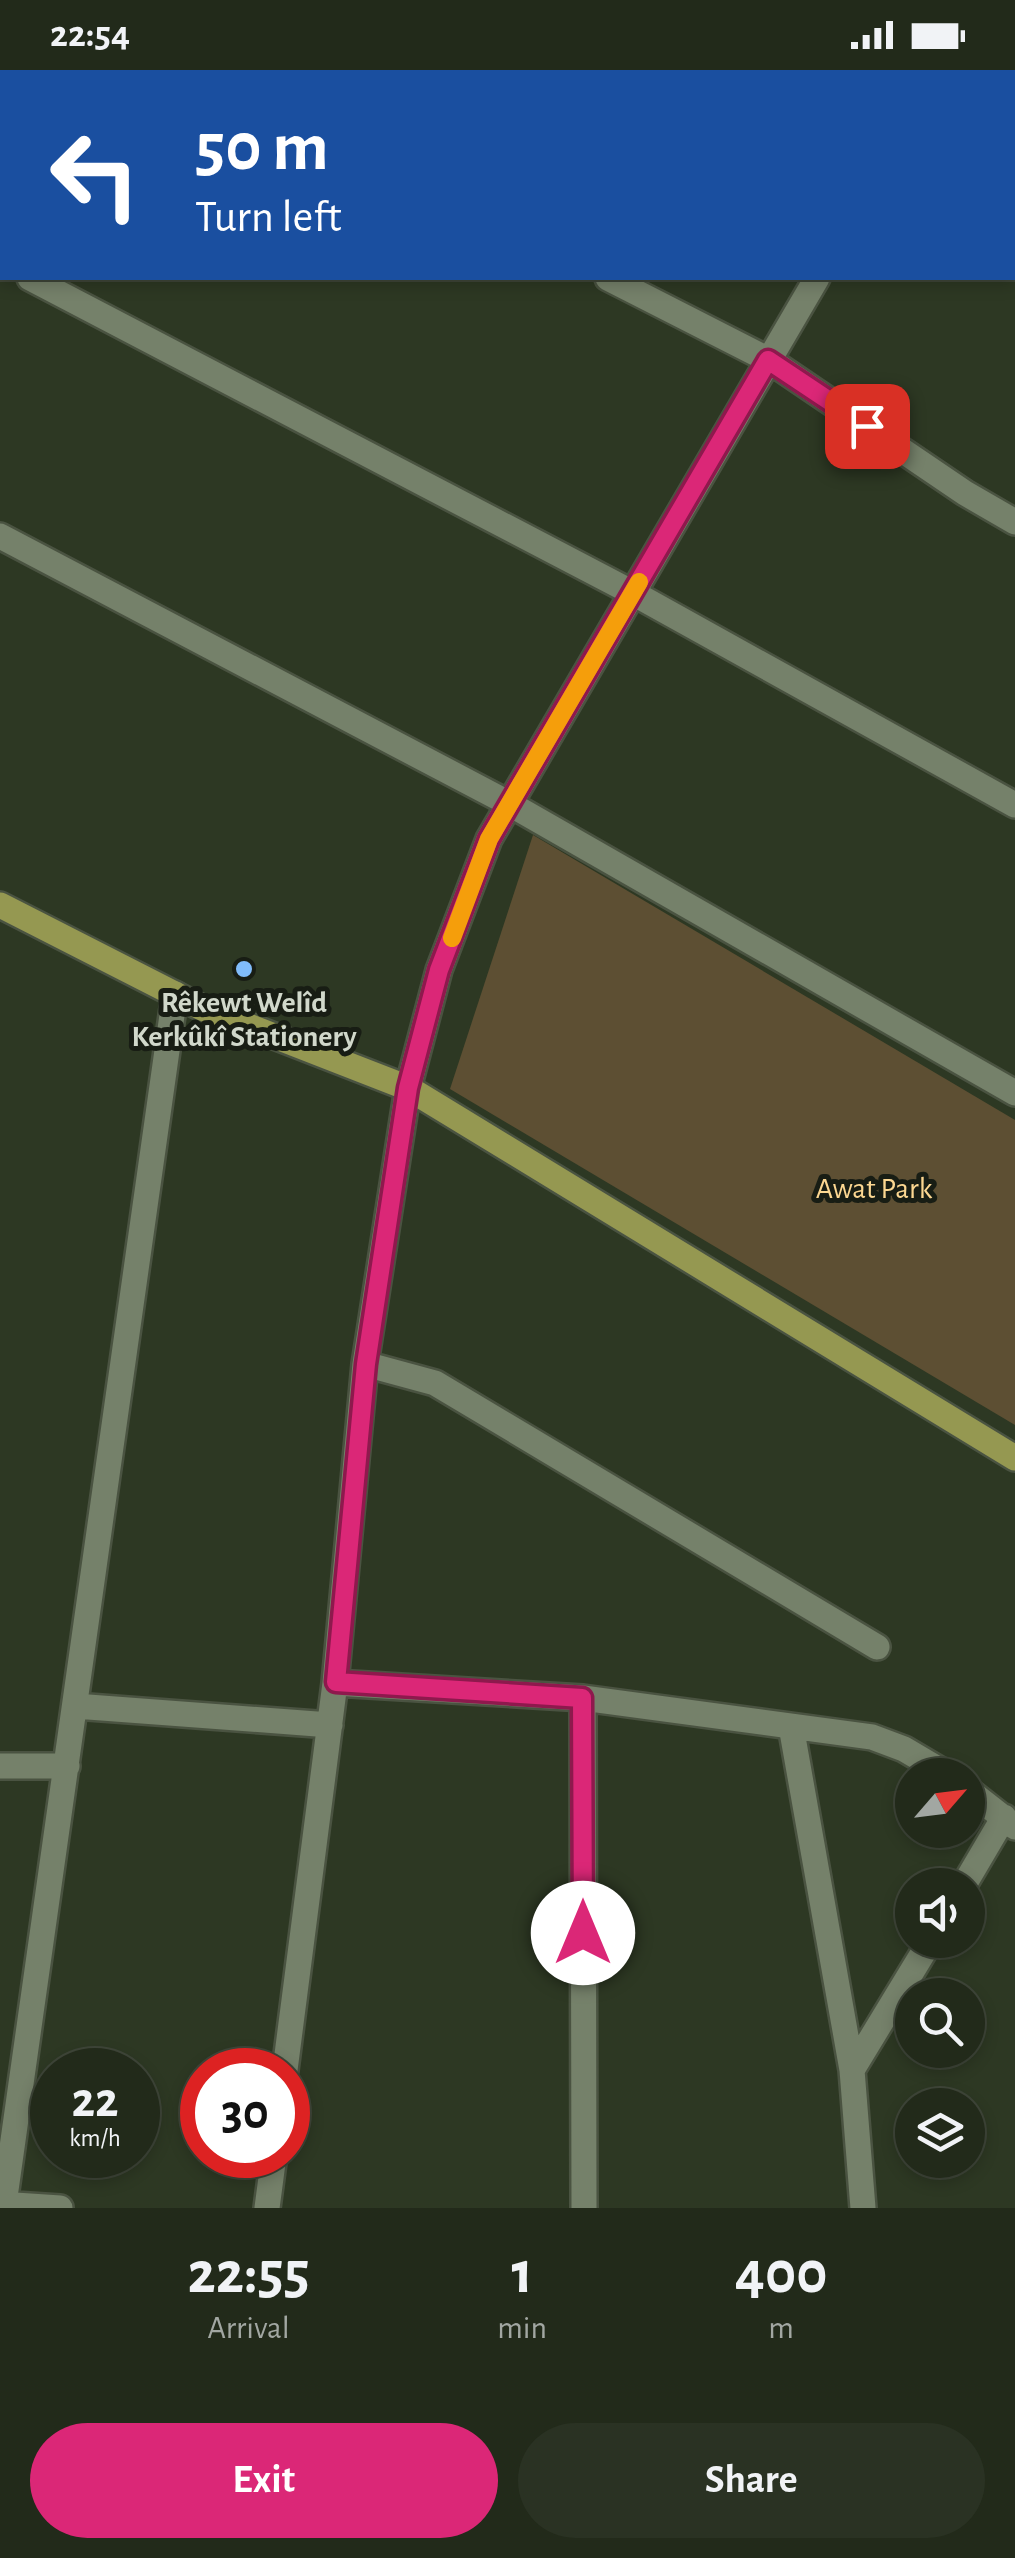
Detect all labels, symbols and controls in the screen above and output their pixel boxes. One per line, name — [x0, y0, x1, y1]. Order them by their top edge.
text: 22:54 — [50, 16, 130, 54]
icon: left — [30, 110, 160, 240]
text: 50 m — [195, 113, 329, 183]
text: Turn left — [195, 195, 342, 240]
pin — [825, 384, 910, 469]
icon: arrive — [840, 399, 895, 454]
marker: Rêkewt Welîd Kerkûkî Stationery — [233, 958, 255, 980]
place label: Rêkewt Welîd Kerkûkî Stationery — [131, 988, 357, 1052]
park label: Awat Park — [816, 1174, 933, 1204]
north arrow — [895, 1758, 985, 1848]
map controls — [895, 1758, 985, 2178]
button: sound — [895, 1868, 985, 1958]
position arrow — [531, 1881, 635, 1985]
button: search — [895, 1978, 985, 2068]
speed limit sign: 30 — [180, 2048, 310, 2178]
text: 22 — [71, 2076, 119, 2126]
button: layers — [895, 2088, 985, 2178]
text: km/h — [69, 2126, 121, 2151]
text: 22:55 — [188, 2244, 310, 2304]
text: 1 — [511, 2244, 533, 2304]
text: 400 — [735, 2244, 827, 2304]
text: Arrival — [207, 2312, 290, 2344]
text: min — [497, 2312, 547, 2344]
text: m — [768, 2312, 794, 2344]
button: Exit — [30, 2423, 498, 2538]
button: Share — [518, 2423, 985, 2538]

